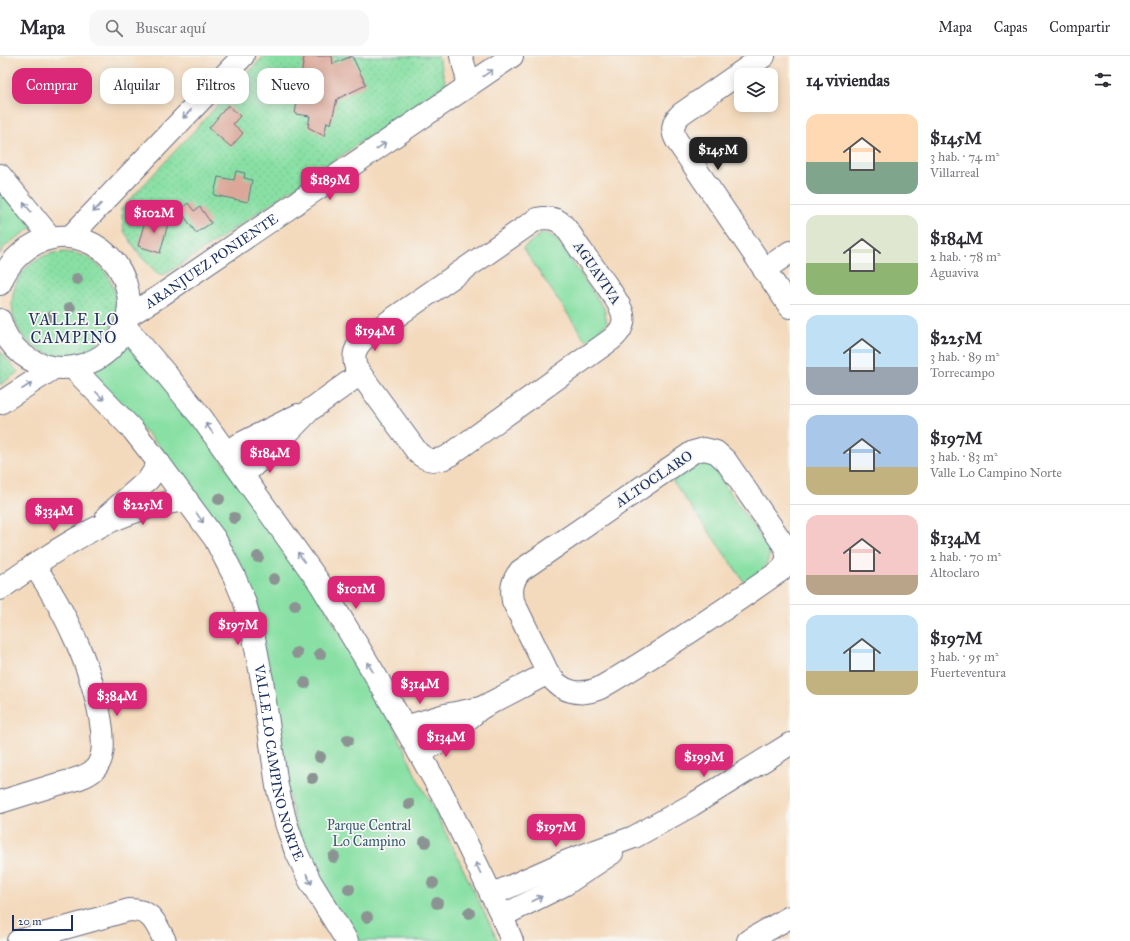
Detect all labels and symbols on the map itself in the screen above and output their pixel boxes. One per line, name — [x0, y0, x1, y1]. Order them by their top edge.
one-way arrow — [482, 69, 493, 77]
one-way arrow — [182, 109, 192, 119]
pin: $145M — [690, 137, 746, 171]
one-way arrow — [375, 142, 386, 150]
pin: $189M — [302, 167, 358, 201]
pin: $102M — [126, 200, 182, 234]
one-way arrow — [23, 202, 32, 213]
one-way arrow — [92, 203, 102, 213]
street label: ARANJUEZ PONIENTE — [141, 210, 281, 312]
street label: AGUAVIVA — [569, 237, 625, 308]
district label: VALLE LO CAMPINO — [27, 310, 120, 347]
pin: $194M — [347, 318, 403, 352]
one-way arrow — [21, 381, 33, 389]
one-way arrow — [95, 391, 105, 401]
one-way arrow — [205, 423, 213, 434]
pin: $184M — [242, 440, 298, 474]
street label: ALTOCLARO — [611, 447, 696, 512]
pin: $225M — [115, 492, 171, 526]
pin: $334M — [26, 498, 82, 532]
one-way arrow — [196, 512, 204, 523]
one-way arrow — [297, 552, 305, 563]
pin: $101M — [328, 576, 384, 610]
pin: $197M — [210, 612, 266, 646]
one-way arrow — [366, 661, 374, 673]
street label: VALLE LO CAMPINO NORTE — [251, 662, 308, 864]
pin: $314M — [392, 671, 448, 705]
pin: $384M — [89, 683, 145, 717]
pin: $134M — [418, 724, 474, 758]
pin: $199M — [676, 744, 732, 778]
pin: $197M — [528, 814, 584, 848]
park label: Parque Central Lo Campino — [327, 817, 412, 850]
one-way arrow — [474, 862, 481, 874]
one-way arrow — [306, 873, 313, 885]
one-way arrow — [531, 895, 543, 902]
scale bar — [12, 913, 73, 932]

